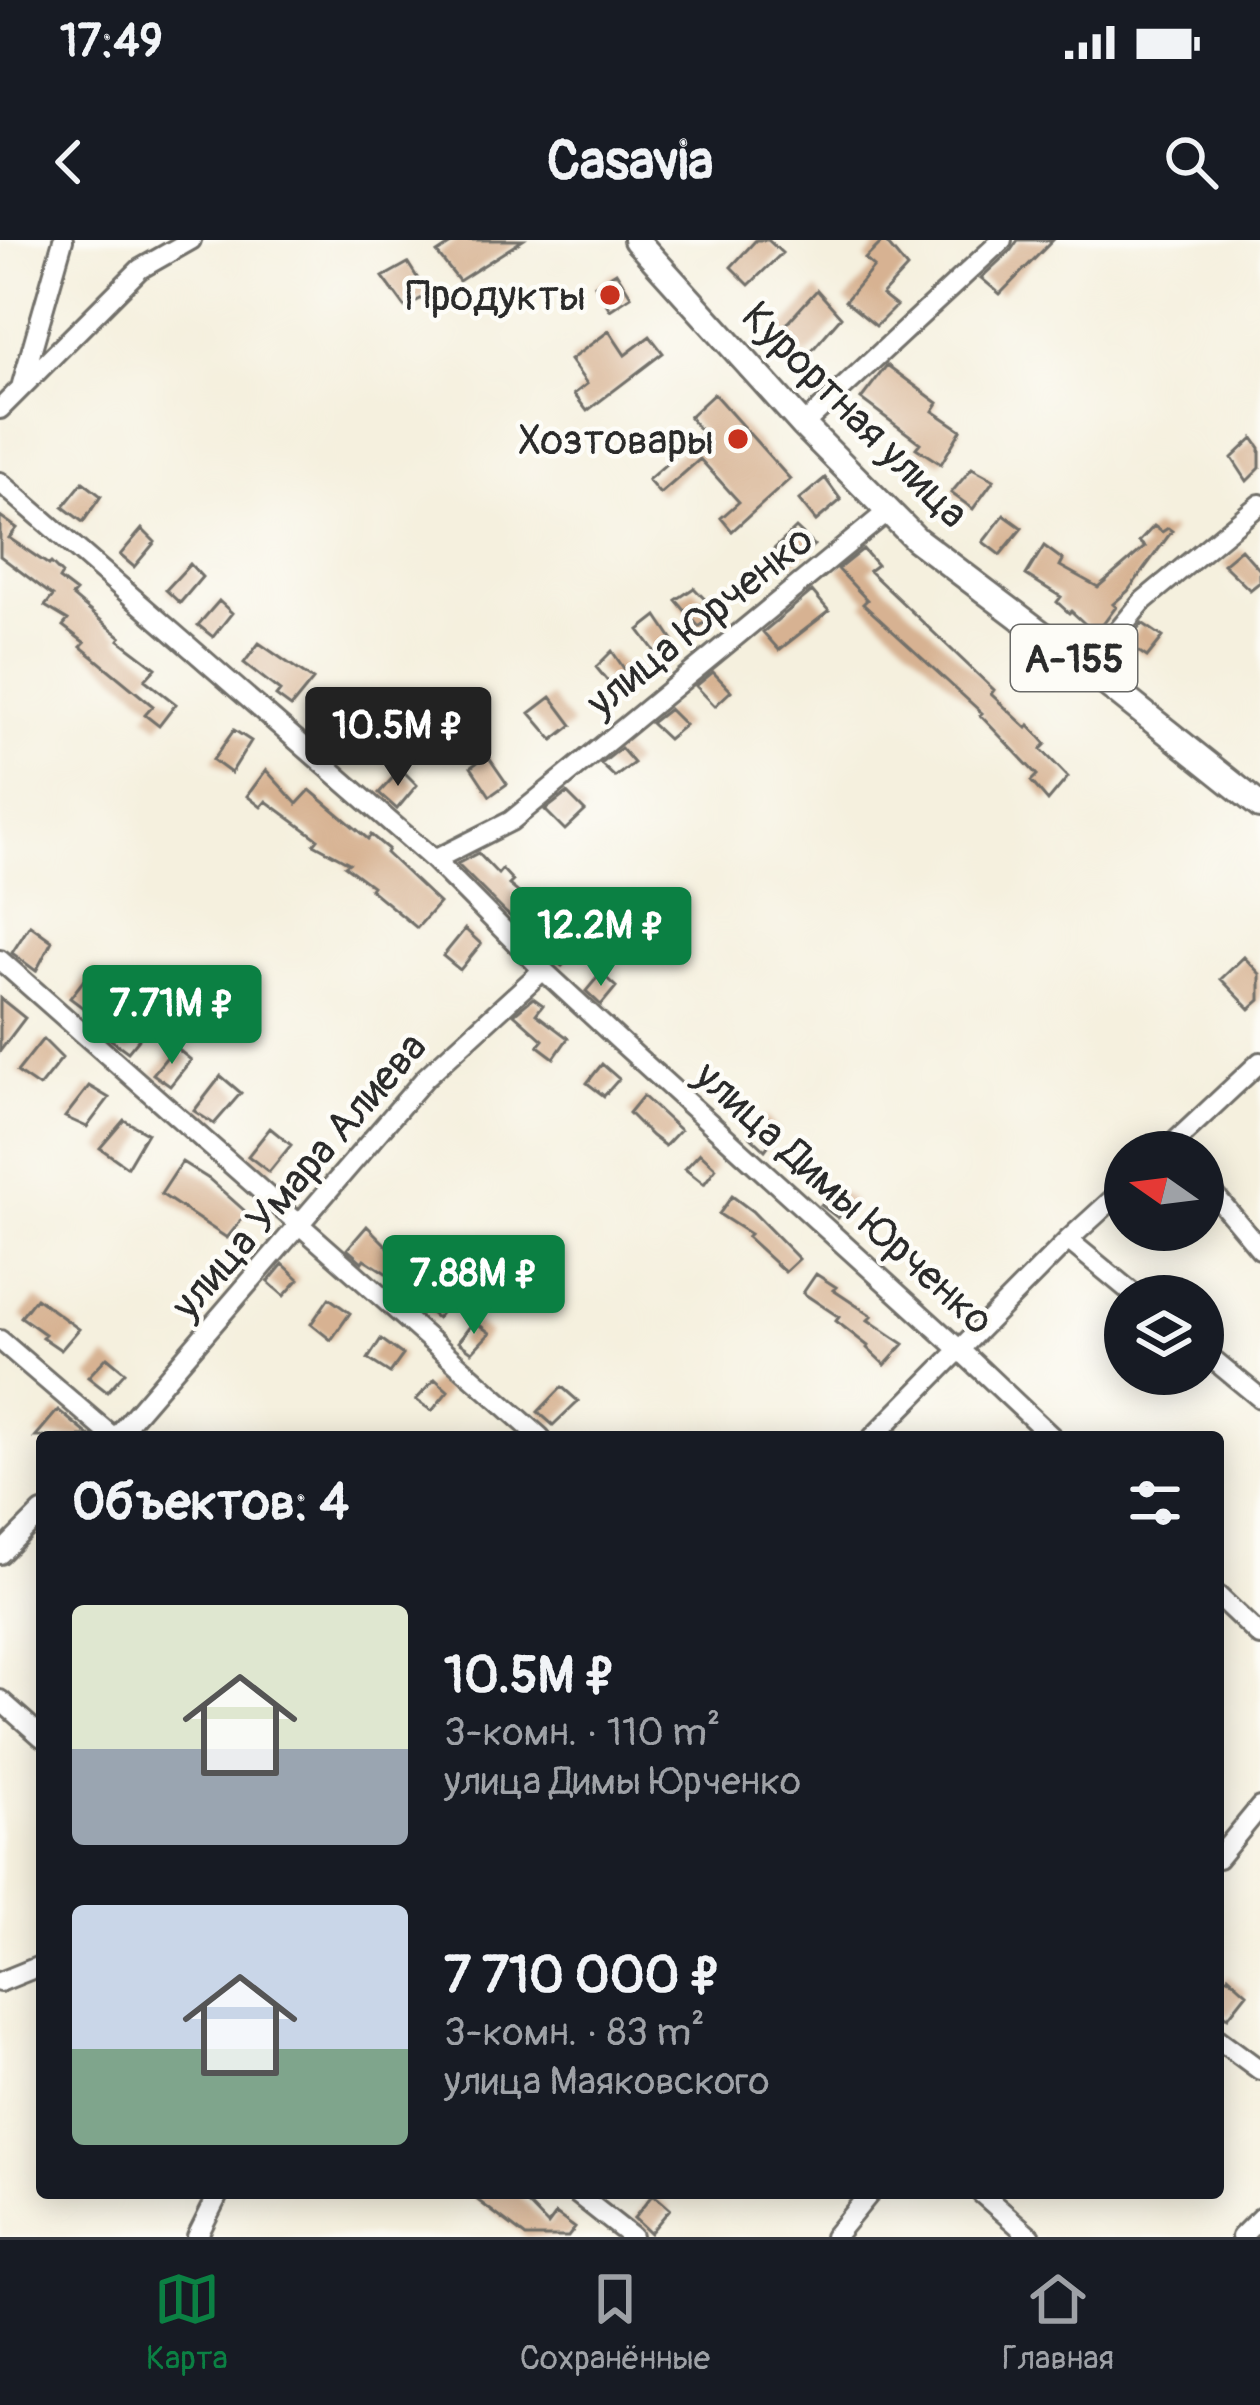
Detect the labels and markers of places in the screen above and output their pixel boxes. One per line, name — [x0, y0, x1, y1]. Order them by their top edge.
place label: Продукты — [406, 271, 586, 323]
marker: Продукты — [597, 282, 623, 308]
place label: Хозтовары — [518, 415, 714, 467]
marker: Хозтовары — [725, 426, 751, 452]
pin: 10.5M ₽ — [287, 687, 509, 789]
pin: 12.2M ₽ — [490, 887, 712, 989]
pin: 7.71M ₽ — [61, 965, 283, 1067]
pin: 7.88M ₽ — [363, 1235, 585, 1337]

